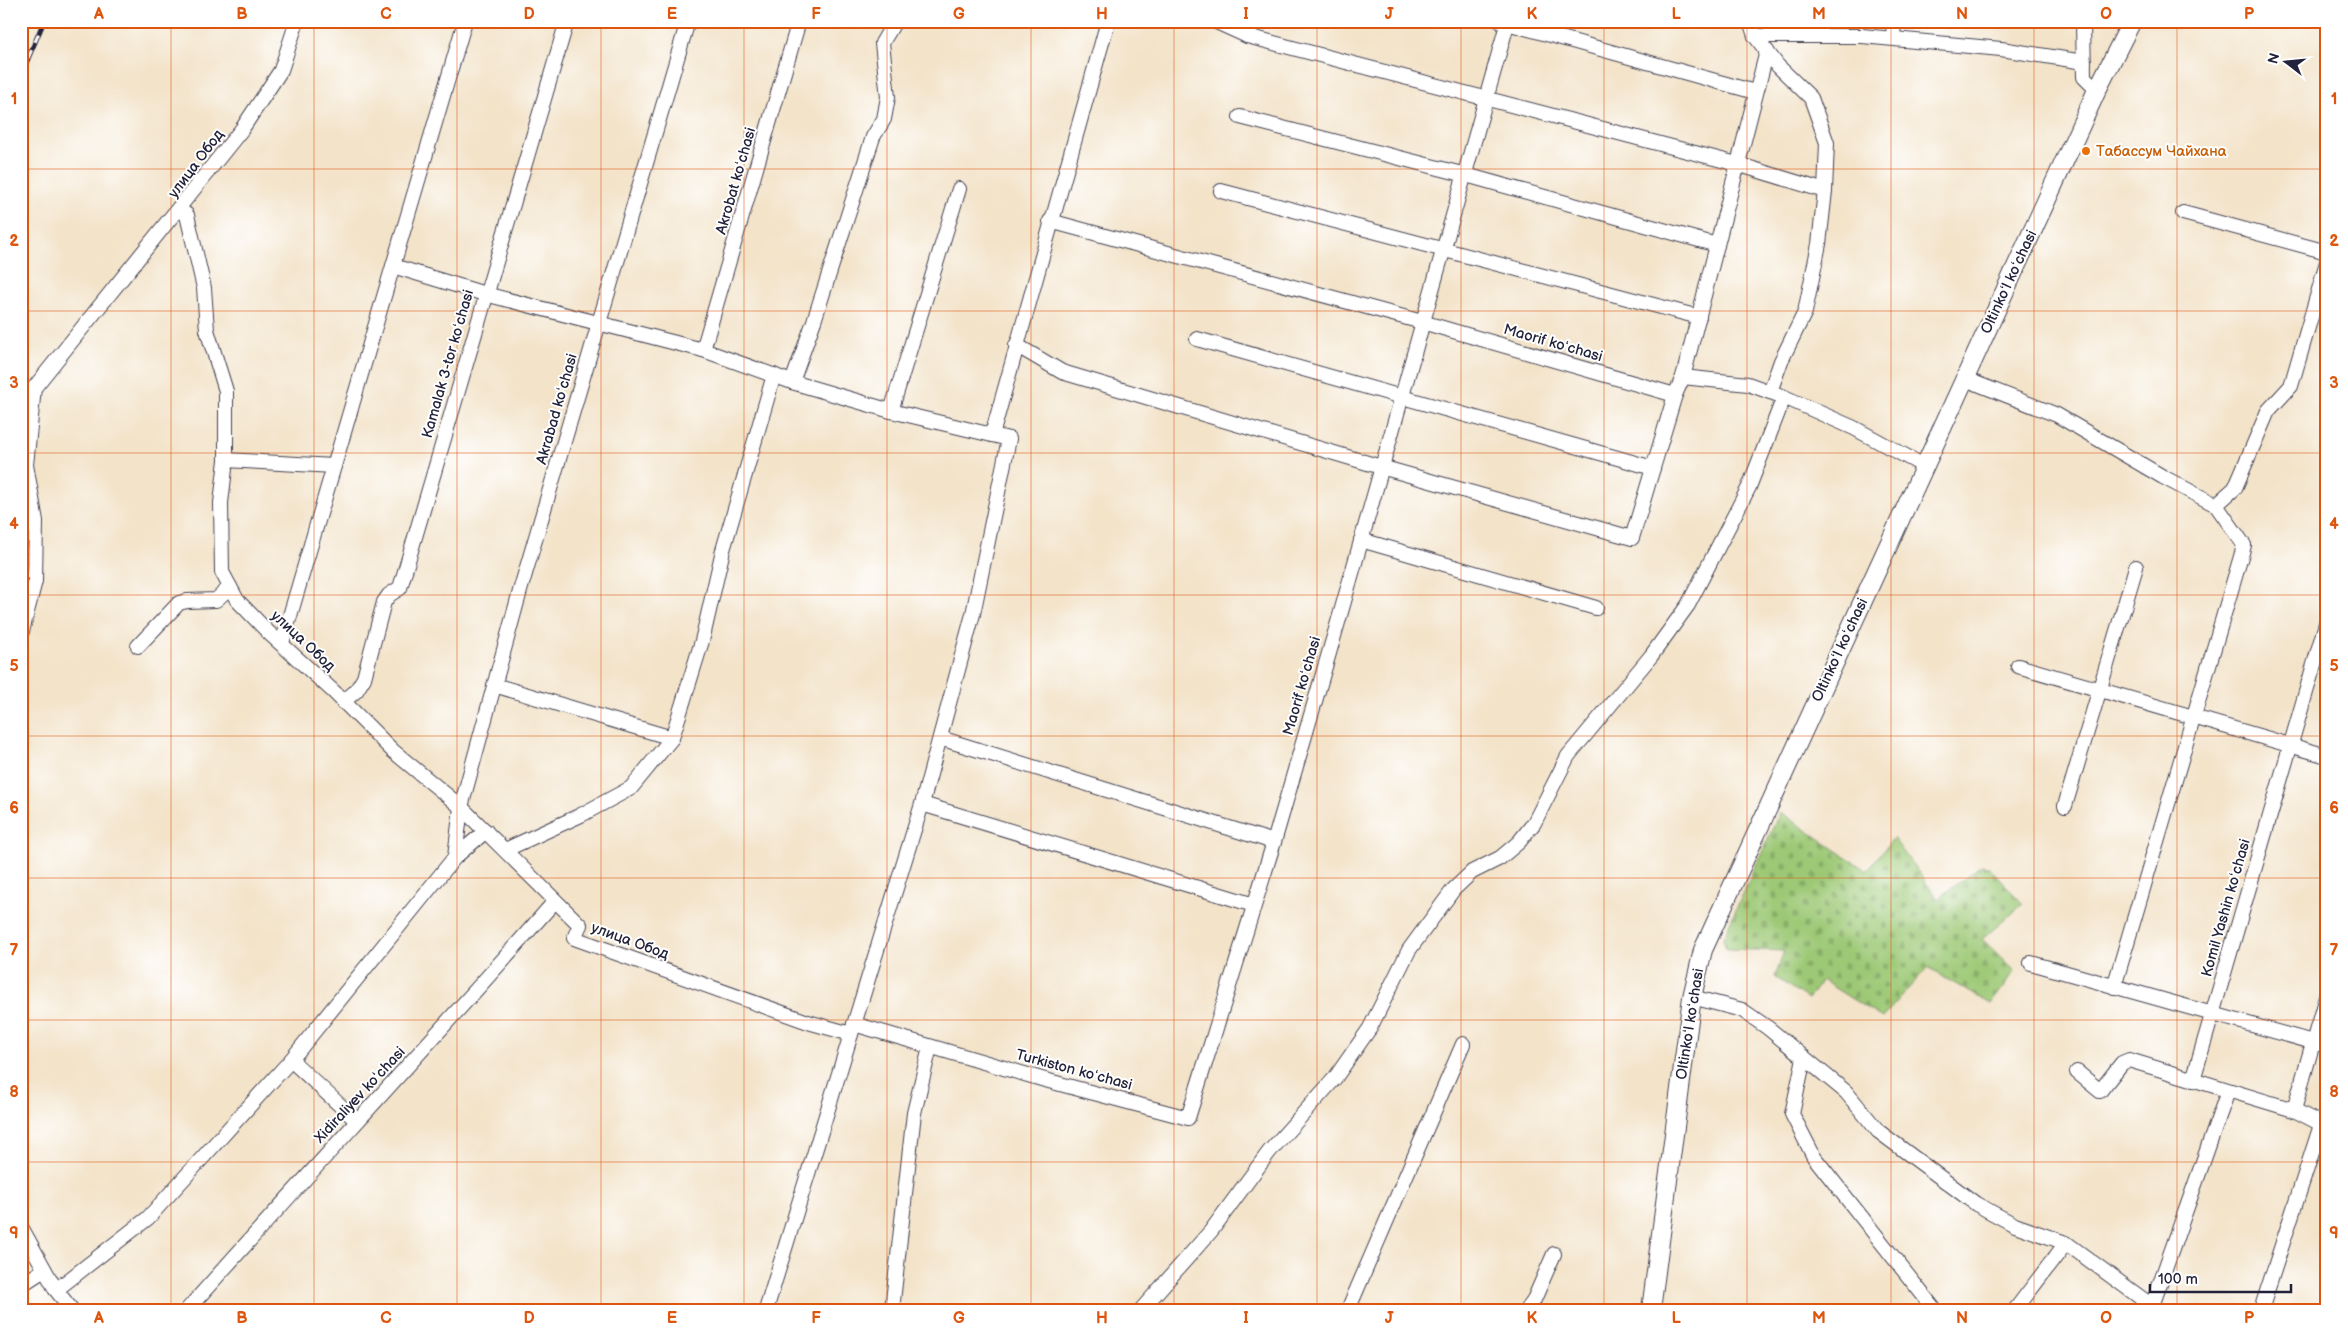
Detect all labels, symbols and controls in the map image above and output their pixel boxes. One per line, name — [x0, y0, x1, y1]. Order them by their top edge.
text: A — [93, 5, 104, 24]
text: B — [236, 5, 248, 24]
text: C — [380, 5, 392, 24]
text: D — [523, 5, 535, 24]
text: E — [667, 5, 677, 24]
text: F — [811, 5, 821, 24]
text: G — [953, 5, 965, 24]
text: H — [1096, 5, 1108, 24]
text: I — [1243, 5, 1249, 24]
text: J — [1385, 5, 1394, 24]
text: K — [1527, 5, 1538, 24]
text: L — [1671, 5, 1681, 24]
text: M — [1812, 5, 1826, 24]
text: N — [1956, 5, 1968, 24]
text: O — [2100, 5, 2112, 24]
text: P — [2244, 5, 2254, 24]
north arrow — [2260, 38, 2310, 88]
text: N — [2264, 51, 2284, 66]
text: 1 — [11, 90, 17, 109]
text: 1 — [2331, 90, 2337, 109]
street label: Akrobat koʻchasi — [712, 125, 760, 237]
street label: улица Обод — [164, 126, 228, 202]
place label: Табассум Чайхана — [2096, 142, 2227, 161]
marker: Табассум Чайхана — [2080, 145, 2092, 157]
street label: Oltinkoʻl koʻchasi — [1977, 227, 2041, 337]
text: 2 — [9, 232, 19, 251]
text: 2 — [2329, 232, 2339, 251]
street label: Kamalak 3-tor koʻchasi — [418, 288, 478, 440]
street label: Maorif koʻchasi — [1501, 320, 1605, 366]
street label: Akrabad koʻchasi — [532, 351, 582, 467]
text: 3 — [9, 374, 19, 393]
text: 3 — [2329, 374, 2339, 393]
text: 4 — [9, 515, 19, 534]
text: 4 — [2329, 515, 2339, 534]
street label: Oltinkoʻl koʻchasi — [1808, 595, 1872, 705]
street label: улица Обод — [267, 606, 339, 676]
street label: Maorif koʻchasi — [1279, 634, 1325, 738]
text: 5 — [9, 657, 19, 676]
text: 5 — [2329, 657, 2339, 676]
text: 6 — [9, 799, 19, 818]
text: 6 — [2329, 799, 2339, 818]
street label: Komil Yashin koʻchasi — [2197, 837, 2255, 979]
street label: улица Обод — [589, 918, 671, 964]
text: 7 — [10, 941, 19, 960]
text: 7 — [2330, 941, 2339, 960]
street label: Oltinkoʻl koʻchasi — [1672, 967, 1708, 1081]
street label: Xidiraliyev koʻchasi — [310, 1043, 410, 1148]
street label: Turkiston koʻchasi — [1014, 1045, 1134, 1095]
text: 8 — [9, 1083, 19, 1102]
text: 8 — [2329, 1083, 2339, 1102]
text: 9 — [9, 1224, 19, 1243]
text: 9 — [2329, 1224, 2339, 1243]
scale bar — [2150, 1261, 2292, 1293]
text: 100 m — [2158, 1270, 2198, 1289]
text: A — [93, 1309, 104, 1328]
text: B — [236, 1309, 248, 1328]
text: C — [380, 1309, 392, 1328]
text: D — [523, 1309, 535, 1328]
text: E — [667, 1309, 677, 1328]
text: F — [811, 1309, 821, 1328]
text: G — [953, 1309, 965, 1328]
text: H — [1096, 1309, 1108, 1328]
text: I — [1243, 1309, 1249, 1328]
text: J — [1385, 1309, 1394, 1328]
text: K — [1527, 1309, 1538, 1328]
text: L — [1671, 1309, 1681, 1328]
text: M — [1812, 1309, 1826, 1328]
text: N — [1956, 1309, 1968, 1328]
text: O — [2100, 1309, 2112, 1328]
text: P — [2244, 1309, 2254, 1328]

